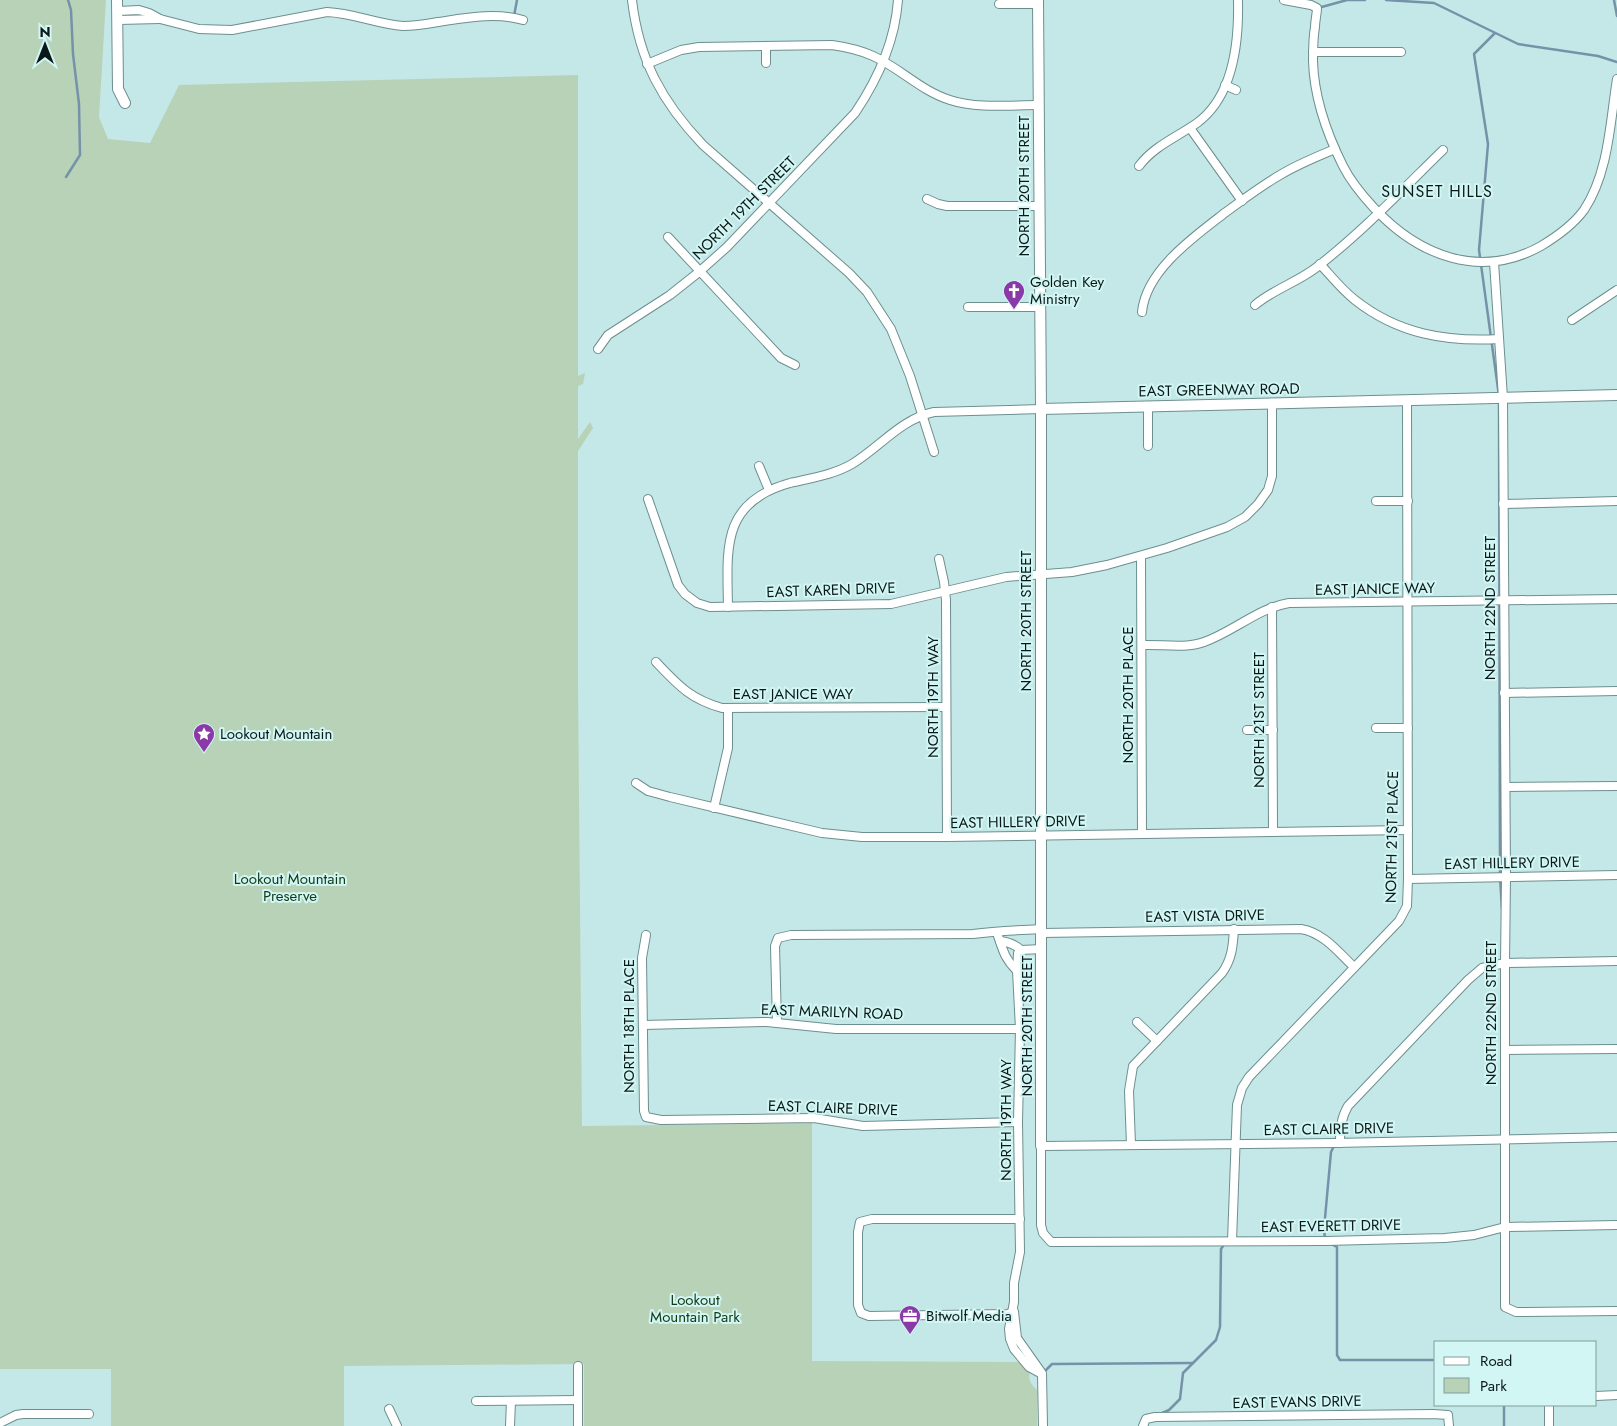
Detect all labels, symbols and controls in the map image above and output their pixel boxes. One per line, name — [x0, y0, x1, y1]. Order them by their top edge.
north arrow — [20, 20, 70, 70]
text: N — [39, 22, 51, 42]
street label: NORTH 20TH STREET — [1013, 116, 1035, 256]
street label: NORTH 19TH STREET — [687, 151, 801, 265]
district label: SUNSET HILLS — [1381, 180, 1493, 203]
place label: Golden Key Ministry — [1030, 271, 1104, 310]
church icon: Golden Key Ministry — [1002, 279, 1026, 310]
street label: EAST GREENWAY ROAD — [1138, 378, 1300, 402]
street label: NORTH 22ND STREET — [1479, 536, 1501, 680]
street label: NORTH 20TH STREET — [1015, 551, 1037, 691]
street label: EAST KAREN DRIVE — [766, 577, 896, 603]
street label: EAST JANICE WAY — [1315, 577, 1436, 601]
street label: NORTH 20TH PLACE — [1117, 626, 1139, 764]
street label: NORTH 19TH WAY — [922, 636, 944, 758]
street label: NORTH 21ST STREET — [1248, 652, 1270, 788]
street label: EAST JANICE WAY — [733, 683, 854, 705]
place icon: Lookout Mountain — [192, 722, 216, 753]
place label: Lookout Mountain — [220, 723, 332, 745]
street label: NORTH 21ST PLACE — [1380, 771, 1404, 903]
street label: EAST HILLERY DRIVE — [950, 810, 1086, 834]
street label: EAST HILLERY DRIVE — [1444, 851, 1580, 875]
park label: Lookout Mountain Preserve — [234, 868, 346, 907]
street label: EAST VISTA DRIVE — [1145, 904, 1265, 928]
street label: NORTH 22ND STREET — [1480, 941, 1502, 1085]
street label: NORTH 20TH STREET — [1016, 956, 1038, 1096]
street label: NORTH 18TH PLACE — [618, 959, 640, 1093]
street label: EAST MARILYN ROAD — [761, 999, 903, 1025]
street label: NORTH 19TH WAY — [995, 1059, 1017, 1181]
street label: EAST CLAIRE DRIVE — [767, 1095, 899, 1121]
street label: EAST CLAIRE DRIVE — [1264, 1117, 1394, 1141]
street label: EAST EVERETT DRIVE — [1261, 1214, 1401, 1238]
park label: Lookout Mountain Park — [650, 1289, 740, 1328]
office icon: Bitwolf Media — [898, 1304, 922, 1335]
place label: Bitwolf Media — [926, 1305, 1012, 1327]
legend — [1434, 1341, 1597, 1406]
text: Road — [1480, 1350, 1512, 1372]
text: Park — [1480, 1375, 1507, 1397]
street label: EAST EVANS DRIVE — [1232, 1390, 1362, 1414]

